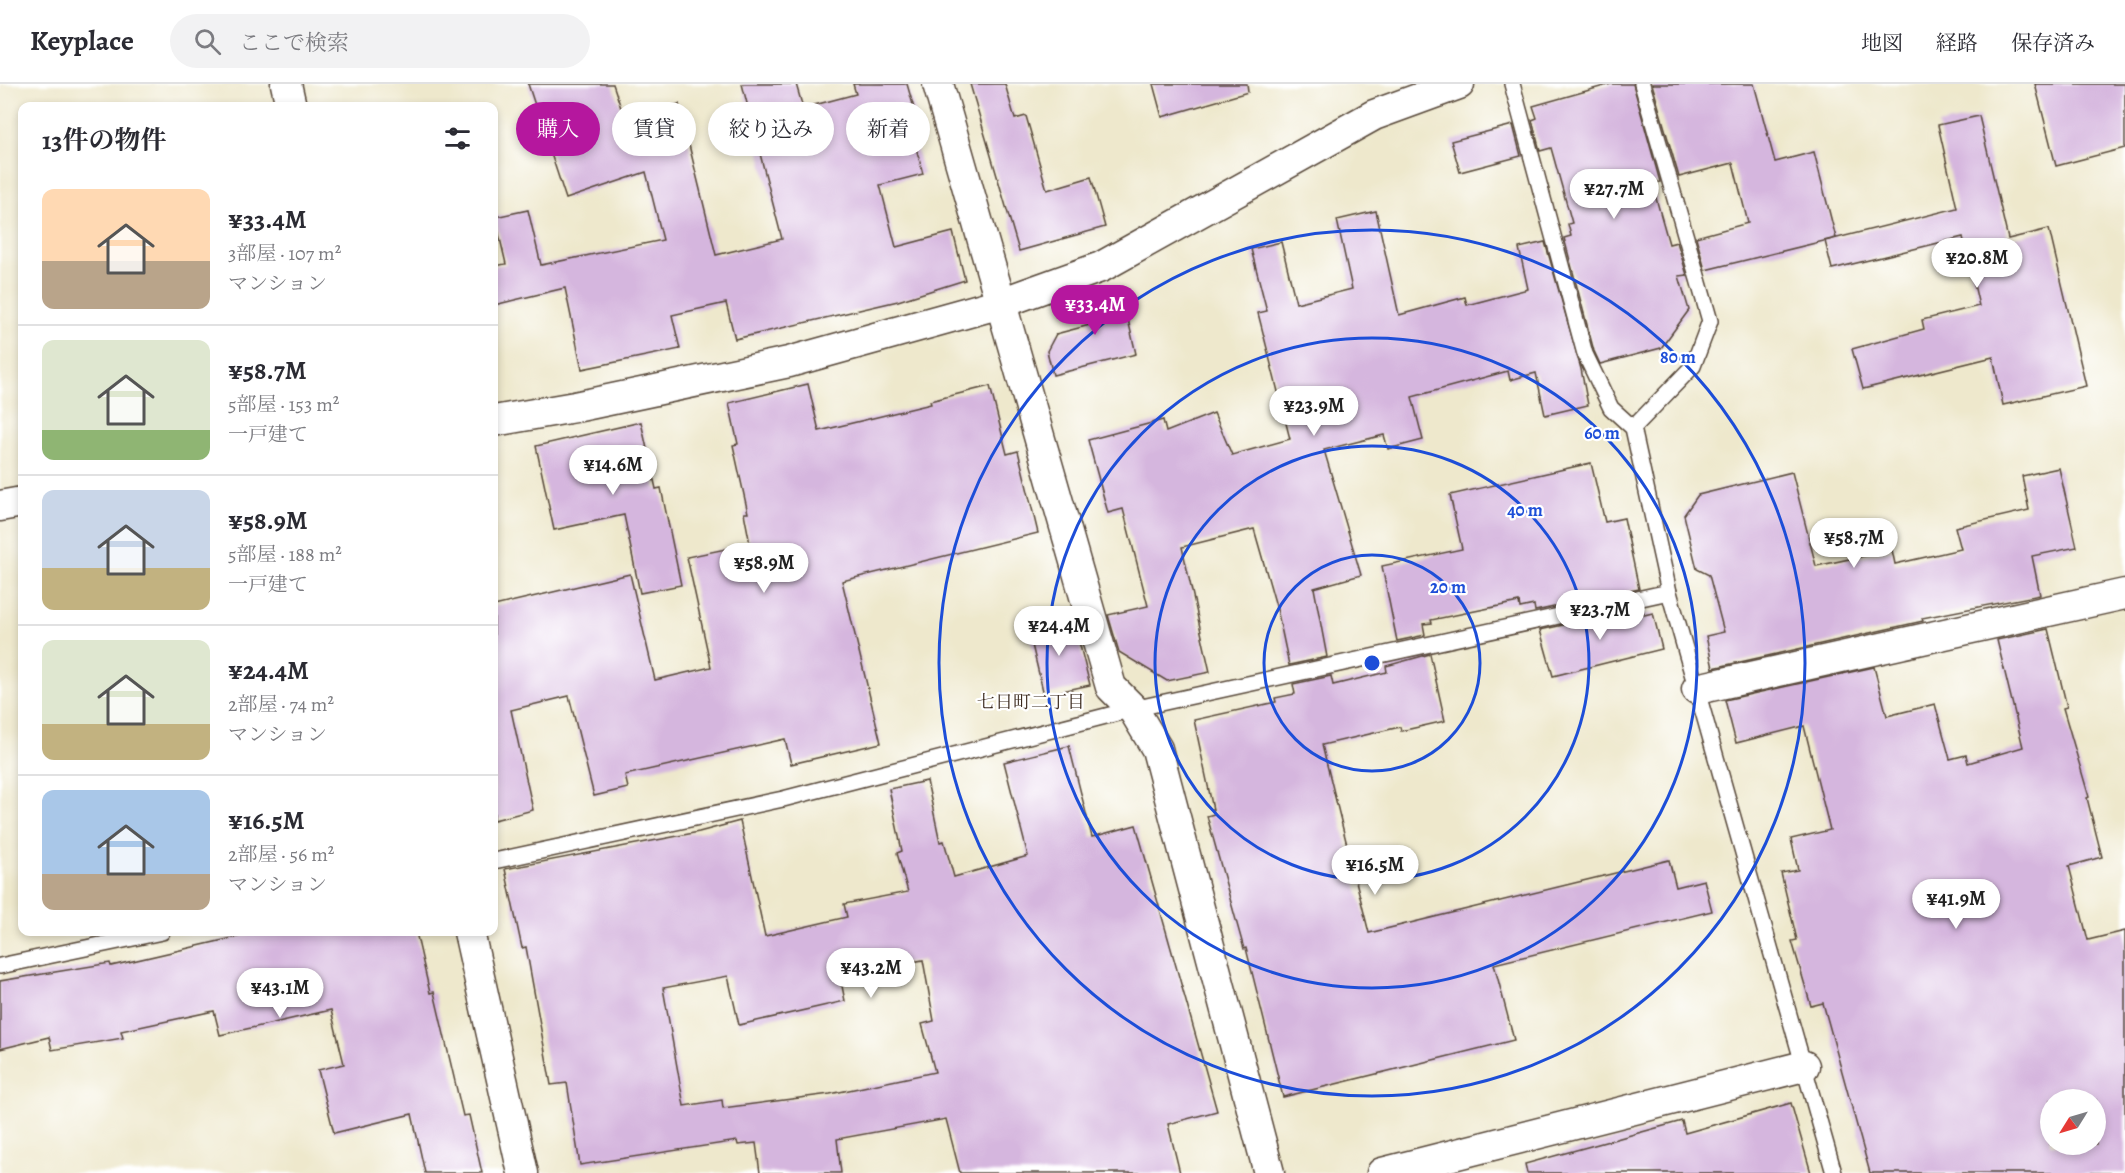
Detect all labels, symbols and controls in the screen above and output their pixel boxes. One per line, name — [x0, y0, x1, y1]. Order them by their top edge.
search box — [170, 14, 590, 68]
text: Keyplace — [30, 22, 134, 60]
icon: search — [191, 25, 224, 58]
text: ここで検索 — [239, 28, 349, 58]
text: 地図 — [1861, 29, 1903, 57]
text: 経路 — [1936, 29, 1978, 57]
text: 保存済み — [2011, 29, 2095, 57]
chip: 購入 — [516, 102, 600, 156]
chip: 賃貸 — [612, 102, 696, 156]
chip: 絞り込み — [708, 102, 834, 156]
chip: 新着 — [846, 102, 930, 156]
icon: filters — [441, 122, 474, 155]
text: 13件の物件 — [42, 123, 167, 158]
pin: ¥27.7M — [1565, 169, 1663, 220]
text: ¥27.7M — [1584, 175, 1644, 202]
text: ¥33.4M — [228, 202, 307, 237]
icon: home — [90, 213, 162, 285]
pin: ¥20.8M — [1928, 238, 2026, 289]
text: 3部屋 · 107 m² — [228, 240, 341, 267]
text: ¥20.8M — [1945, 244, 2009, 271]
text: マンション — [228, 270, 327, 297]
pin: ¥33.4M — [1046, 285, 1144, 336]
text: ¥33.4M — [1065, 291, 1125, 318]
text: 80 m — [1660, 345, 1696, 369]
text: ¥58.7M — [228, 353, 307, 388]
icon: home — [90, 364, 162, 436]
pin: ¥23.9M — [1265, 386, 1363, 437]
text: 5部屋 · 153 m² — [228, 391, 339, 418]
text: ¥23.9M — [1283, 392, 1345, 419]
text: 一戸建て — [228, 421, 308, 448]
text: 60 m — [1584, 421, 1620, 445]
pin: ¥14.6M — [564, 445, 662, 496]
text: ¥14.6M — [583, 451, 643, 478]
text: 40 m — [1507, 498, 1543, 522]
text: ¥58.9M — [228, 503, 308, 538]
icon: home — [90, 514, 162, 586]
pin: ¥58.7M — [1805, 518, 1903, 569]
text: ¥58.7M — [1824, 524, 1884, 551]
text: 5部屋 · 188 m² — [228, 541, 342, 568]
pin: ¥58.9M — [715, 543, 813, 594]
text: ¥58.9M — [733, 549, 795, 576]
text: 一戸建て — [228, 571, 308, 598]
text: 20 m — [1430, 575, 1466, 599]
pin: ¥23.7M — [1551, 590, 1649, 641]
text: ¥23.7M — [1570, 596, 1630, 623]
pin: ¥24.4M — [1010, 606, 1108, 657]
text: ¥24.4M — [1028, 612, 1090, 639]
text: ¥24.4M — [228, 653, 309, 688]
centre of rings — [1362, 653, 1382, 673]
icon: home — [90, 664, 162, 736]
district label: 七日町二丁目 — [977, 690, 1085, 714]
text: 2部屋 · 74 m² — [228, 691, 334, 718]
text: マンション — [228, 721, 327, 748]
text: ¥16.5M — [228, 803, 305, 838]
icon: home — [90, 814, 162, 886]
text: 2部屋 · 56 m² — [228, 841, 334, 868]
pin: ¥16.5M — [1326, 845, 1424, 896]
text: ¥16.5M — [1346, 851, 1404, 878]
text: マンション — [228, 871, 327, 898]
pin: ¥41.9M — [1907, 879, 2005, 930]
text: ¥41.9M — [1926, 885, 1986, 912]
pin: ¥43.2M — [822, 948, 920, 999]
text: ¥43.2M — [840, 954, 902, 981]
pin: ¥43.1M — [231, 968, 329, 1019]
text: ¥43.1M — [251, 974, 309, 1001]
north arrow — [2040, 1089, 2106, 1155]
map controls — [2040, 1089, 2106, 1155]

